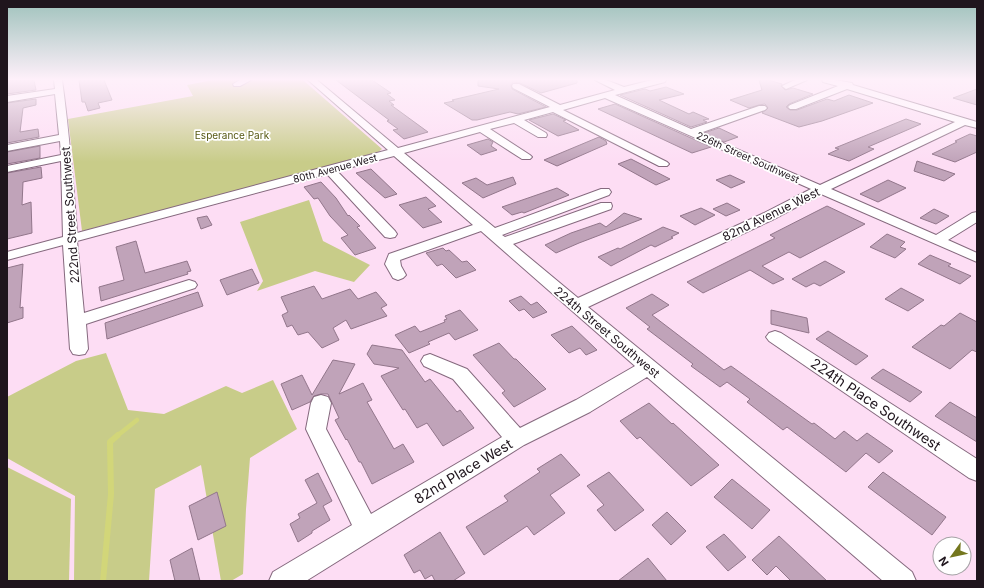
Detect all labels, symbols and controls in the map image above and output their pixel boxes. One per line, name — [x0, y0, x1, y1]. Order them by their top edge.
park label: Esperance Park — [195, 129, 270, 141]
street label: 226th Street Southwest — [695, 129, 802, 185]
street label: 222nd Street Southwest — [58, 146, 82, 284]
street label: 80th Avenue West — [292, 151, 379, 185]
street label: 82nd Avenue West — [720, 184, 822, 244]
street label: 224th Street Southwest — [551, 283, 663, 381]
street label: 224th Place Southwest — [808, 354, 944, 454]
street label: 82nd Place West — [411, 435, 516, 507]
north arrow — [932, 536, 972, 576]
text: N — [935, 554, 952, 569]

